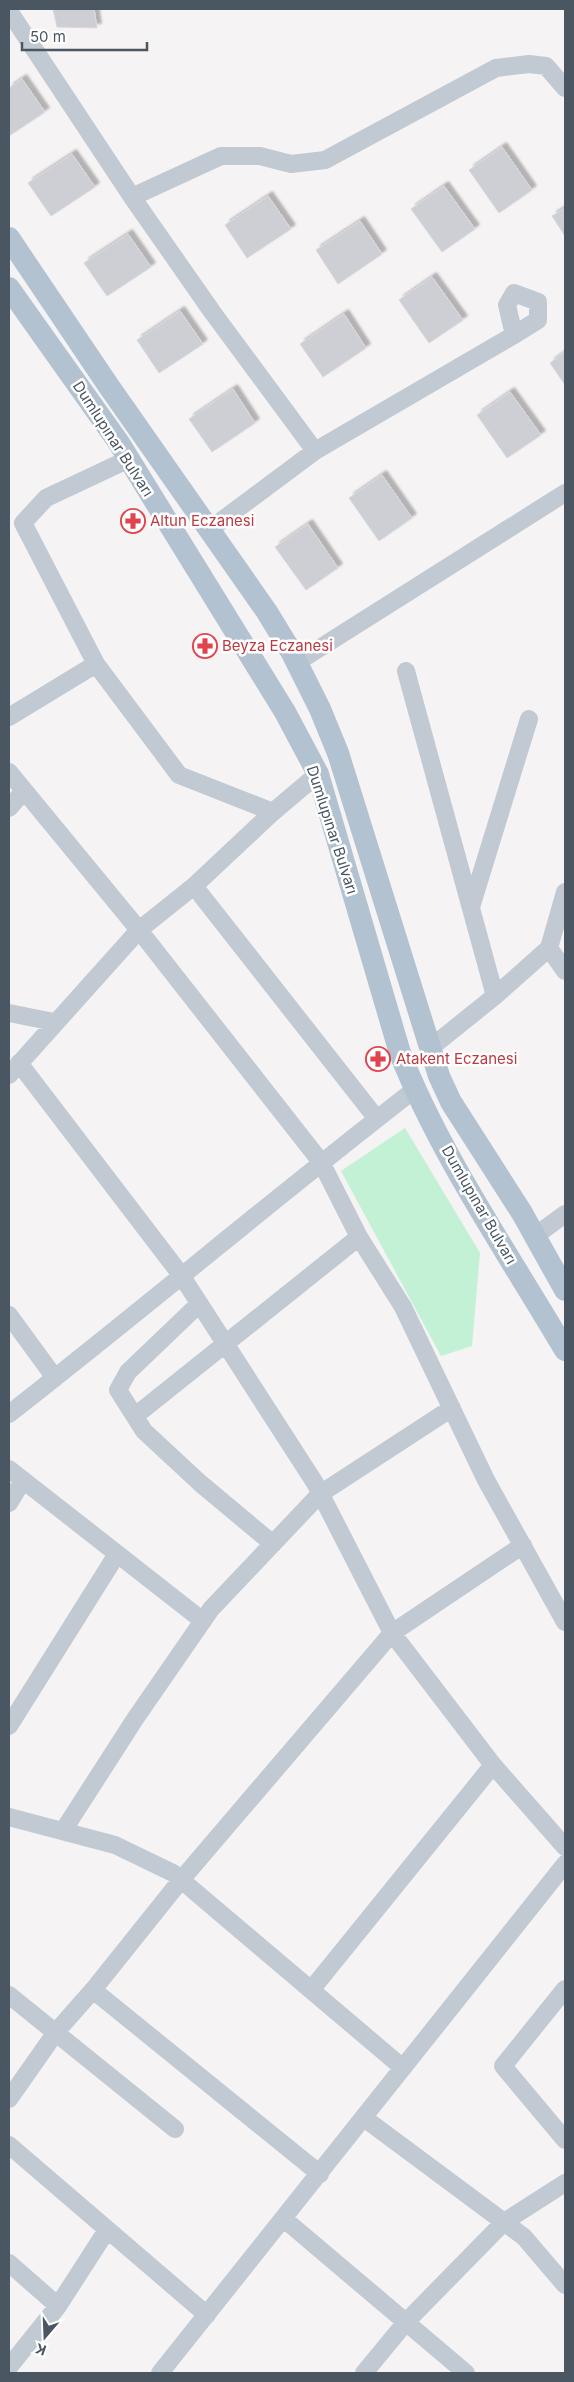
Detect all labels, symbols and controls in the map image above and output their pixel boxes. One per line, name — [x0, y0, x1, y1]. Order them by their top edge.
scale bar — [22, 20, 148, 52]
text: 50 m — [30, 27, 66, 46]
street label: Dumlupınar Bulvarı — [69, 377, 158, 500]
pharmacy icon: Altun Eczanesi — [120, 508, 146, 534]
place label: Altun Eczanesi — [150, 511, 254, 530]
pharmacy icon: Beyza Eczanesi — [192, 633, 218, 659]
place label: Beyza Eczanesi — [222, 636, 333, 655]
street label: Dumlupınar Bulvarı — [303, 763, 362, 897]
pharmacy icon: Atakent Eczanesi — [365, 1046, 391, 1072]
place label: Atakent Eczanesi — [396, 1049, 517, 1068]
street label: Dumlupınar Bulvarı — [438, 1142, 521, 1268]
north arrow — [20, 2312, 70, 2362]
text: K — [33, 2340, 48, 2359]

